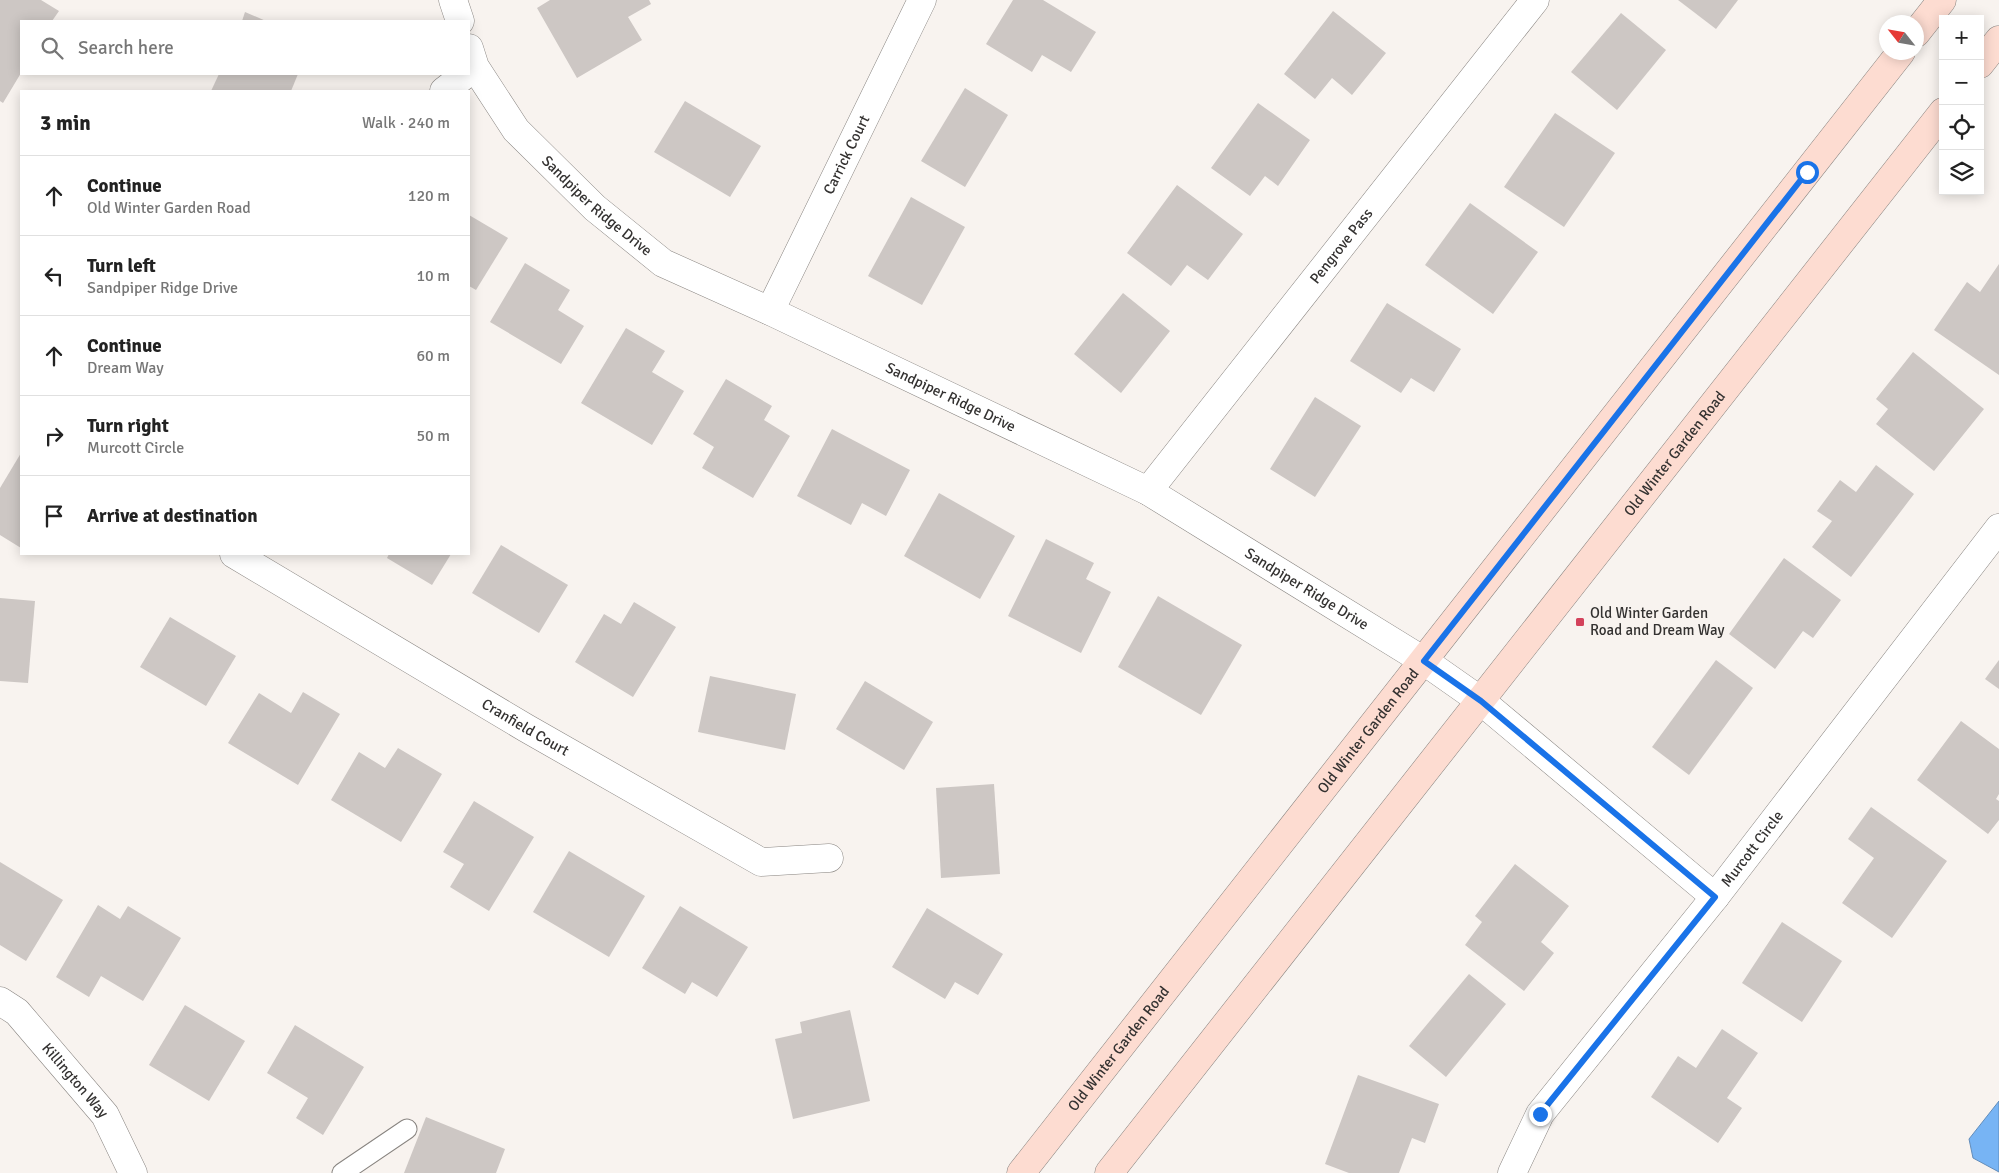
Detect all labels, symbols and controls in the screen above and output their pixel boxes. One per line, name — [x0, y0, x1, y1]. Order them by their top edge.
north arrow — [1879, 15, 1924, 60]
map controls — [1939, 15, 1984, 195]
button: + — [1939, 15, 1984, 60]
search box — [20, 20, 470, 75]
icon: search — [38, 34, 66, 62]
text: Search here — [78, 36, 174, 60]
button: − — [1939, 60, 1984, 105]
button: locate — [1939, 105, 1984, 150]
text: 3 min — [40, 110, 91, 136]
street label: Carrick Court — [819, 112, 873, 197]
text: Walk · 240 m — [362, 113, 450, 133]
button: layers — [1939, 150, 1984, 195]
street label: Sandpiper Ridge Drive — [538, 152, 656, 260]
route start — [1796, 161, 1819, 184]
text: Continue — [87, 174, 162, 198]
icon: ahead — [40, 182, 68, 210]
text: 120 m — [408, 186, 450, 206]
text: Old Winter Garden Road — [87, 198, 251, 218]
street label: Pengrove Pass — [1306, 204, 1377, 287]
text: Turn left — [87, 254, 156, 278]
icon: left — [40, 262, 68, 290]
text: 10 m — [416, 266, 450, 286]
text: Sandpiper Ridge Drive — [87, 278, 238, 298]
text: Continue — [87, 334, 162, 358]
icon: ahead — [40, 342, 68, 370]
text: 60 m — [416, 346, 450, 366]
text: Dream Way — [87, 358, 164, 378]
street label: Sandpiper Ridge Drive — [883, 358, 1019, 436]
street label: Old Winter Garden Road — [1620, 388, 1729, 520]
text: Turn right — [87, 414, 169, 438]
icon: right — [40, 422, 68, 450]
text: 50 m — [416, 426, 450, 446]
text: Murcott Circle — [87, 438, 184, 458]
icon: arrive — [40, 502, 68, 530]
text: Arrive at destination — [87, 504, 258, 528]
street label: Sandpiper Ridge Drive — [1242, 544, 1372, 634]
place label: Old Winter Garden Road and Dream Way — [1590, 604, 1724, 639]
marker: Old Winter Garden Road and Dream Way — [1574, 616, 1586, 628]
street label: Old Winter Garden Road — [1313, 665, 1423, 797]
street label: Cranfield Court — [478, 695, 572, 760]
street label: Murcott Circle — [1717, 807, 1787, 890]
street label: Old Winter Garden Road — [1064, 983, 1173, 1115]
street label: Killington Way — [38, 1039, 112, 1121]
route end — [1529, 1103, 1552, 1126]

